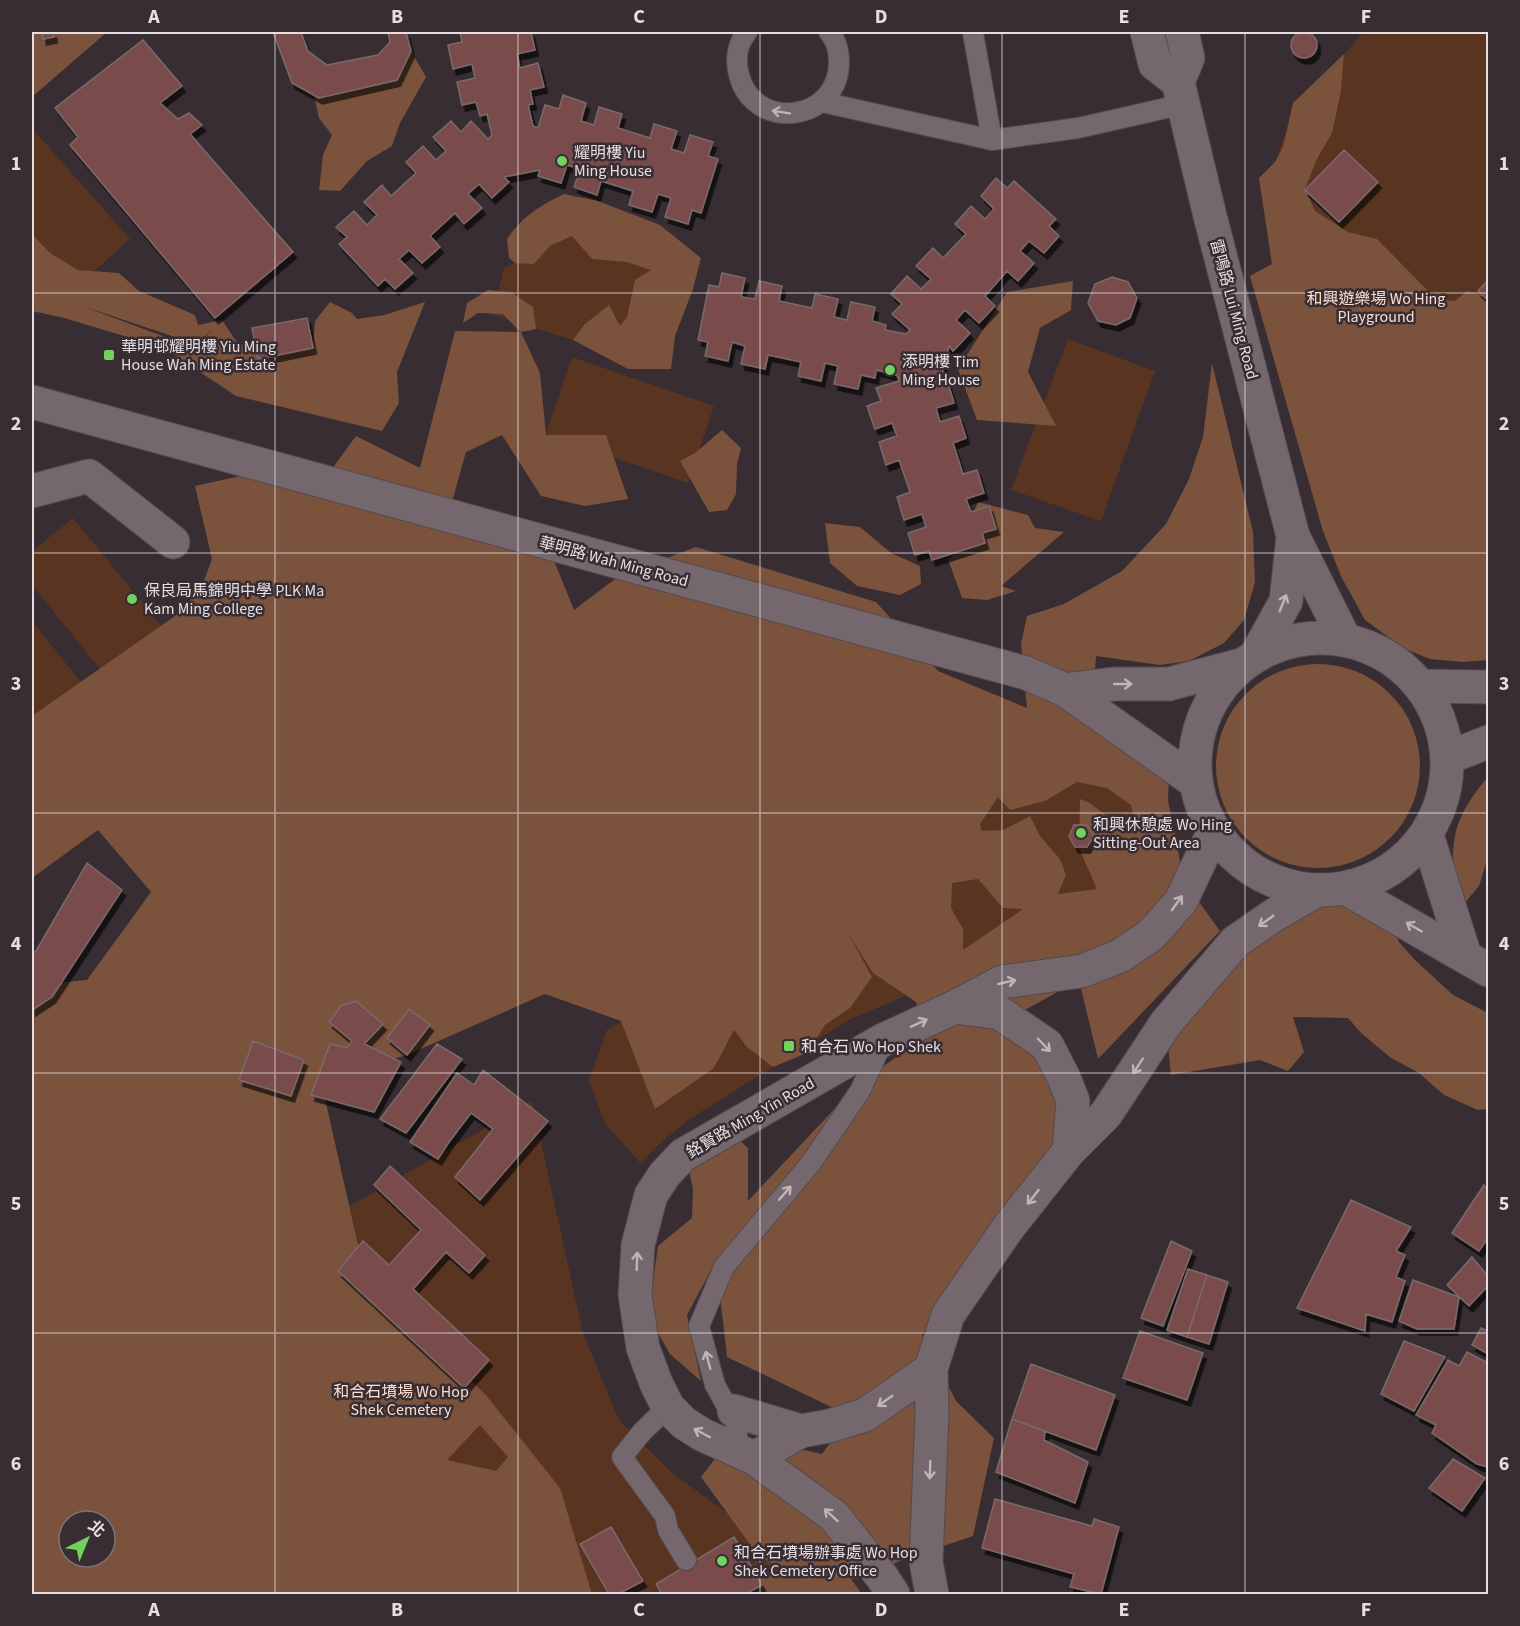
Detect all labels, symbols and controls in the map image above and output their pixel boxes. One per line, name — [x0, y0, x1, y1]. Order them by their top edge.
text: A — [147, 3, 160, 31]
text: B — [391, 3, 403, 31]
text: C — [633, 3, 645, 31]
text: D — [875, 3, 887, 31]
text: E — [1119, 3, 1129, 31]
text: F — [1361, 3, 1371, 31]
one-way arrow — [772, 106, 792, 117]
place label: 耀明樓 Yiu Ming House — [574, 142, 652, 182]
text: 1 — [11, 150, 21, 178]
text: 1 — [1499, 150, 1509, 178]
marker: 耀明樓 Yiu Ming House — [555, 154, 569, 168]
street label: 雷鳴路 Lui Ming Road — [1205, 237, 1263, 382]
park label: 和興遊樂場 Wo Hing Playground — [1307, 288, 1445, 328]
place label: 華明邨耀明樓 Yiu Ming House Wah Ming Estate — [121, 336, 276, 376]
marker: 華明邨耀明樓 Yiu Ming House Wah Ming Estate — [102, 348, 116, 362]
place label: 添明樓 Tim Ming House — [902, 351, 980, 391]
marker: 添明樓 Tim Ming House — [883, 363, 897, 377]
text: 2 — [11, 410, 21, 438]
text: 2 — [1499, 410, 1509, 438]
street label: 華明路 Wah Ming Road — [537, 531, 691, 592]
place label: 保良局馬錦明中學 PLK Ma Kam Ming College — [144, 580, 324, 620]
marker: 保良局馬錦明中學 PLK Ma Kam Ming College — [125, 592, 139, 606]
one-way arrow — [1278, 595, 1289, 613]
text: 3 — [11, 670, 21, 698]
text: 3 — [1499, 670, 1509, 698]
one-way arrow — [1113, 678, 1133, 690]
place label: 和興休憩處 Wo Hing Sitting-Out Area — [1093, 814, 1232, 854]
marker: 和興休憩處 Wo Hing Sitting-Out Area — [1074, 826, 1088, 840]
one-way arrow — [1171, 896, 1184, 912]
one-way arrow — [1258, 915, 1274, 927]
one-way arrow — [1406, 921, 1423, 933]
text: 4 — [11, 930, 22, 958]
text: 4 — [1499, 930, 1510, 958]
one-way arrow — [998, 976, 1017, 988]
one-way arrow — [909, 1017, 927, 1029]
place label: 和合石 Wo Hop Shek — [801, 1036, 941, 1058]
one-way arrow — [1036, 1037, 1051, 1052]
marker: 和合石 Wo Hop Shek — [782, 1039, 796, 1053]
one-way arrow — [1132, 1057, 1144, 1074]
street label: 銘賢路 Ming Yin Road — [682, 1072, 819, 1164]
one-way arrow — [778, 1186, 792, 1201]
one-way arrow — [1026, 1189, 1039, 1205]
text: 5 — [11, 1190, 21, 1218]
text: 5 — [1499, 1190, 1509, 1218]
one-way arrow — [631, 1251, 642, 1271]
one-way arrow — [701, 1351, 713, 1370]
park label: 和合石墳場 Wo Hop Shek Cemetery — [333, 1381, 469, 1421]
one-way arrow — [878, 1395, 894, 1407]
one-way arrow — [694, 1427, 711, 1439]
text: 6 — [11, 1450, 21, 1478]
text: 6 — [1499, 1450, 1509, 1478]
one-way arrow — [924, 1459, 936, 1479]
one-way arrow — [824, 1508, 839, 1522]
north arrow — [57, 1509, 117, 1569]
text: 北 — [83, 1515, 110, 1542]
place label: 和合石墳場辦事處 Wo Hop Shek Cemetery Office — [734, 1542, 918, 1582]
marker: 和合石墳場辦事處 Wo Hop Shek Cemetery Office — [715, 1554, 729, 1568]
text: A — [147, 1596, 160, 1624]
text: B — [391, 1596, 403, 1624]
text: C — [633, 1596, 645, 1624]
text: D — [875, 1596, 887, 1624]
text: E — [1119, 1596, 1129, 1624]
text: F — [1361, 1596, 1371, 1624]

